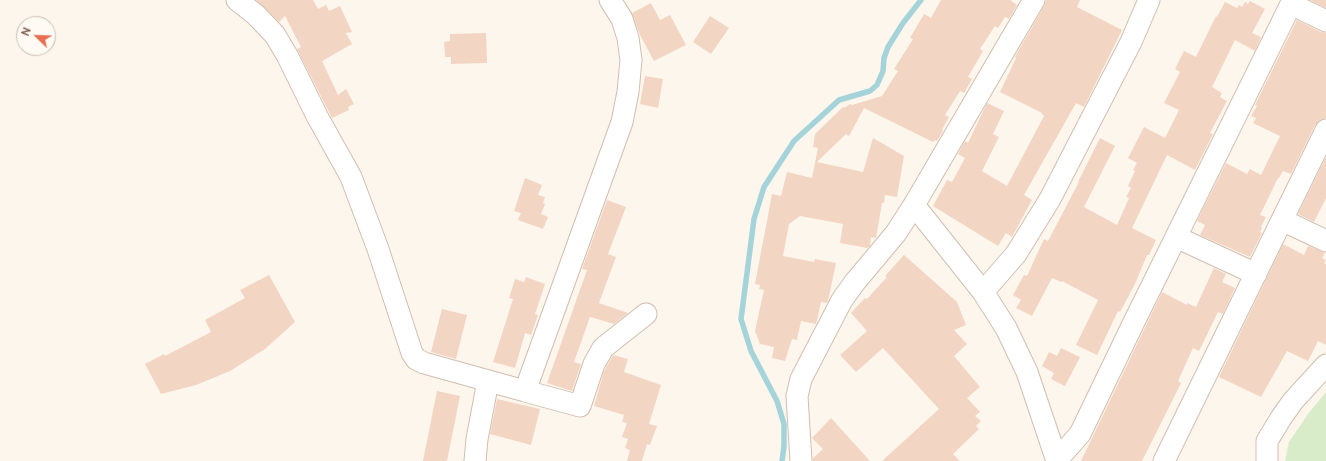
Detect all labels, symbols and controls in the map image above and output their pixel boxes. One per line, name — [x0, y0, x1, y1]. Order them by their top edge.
north arrow — [16, 16, 56, 56]
text: N — [19, 26, 33, 38]

